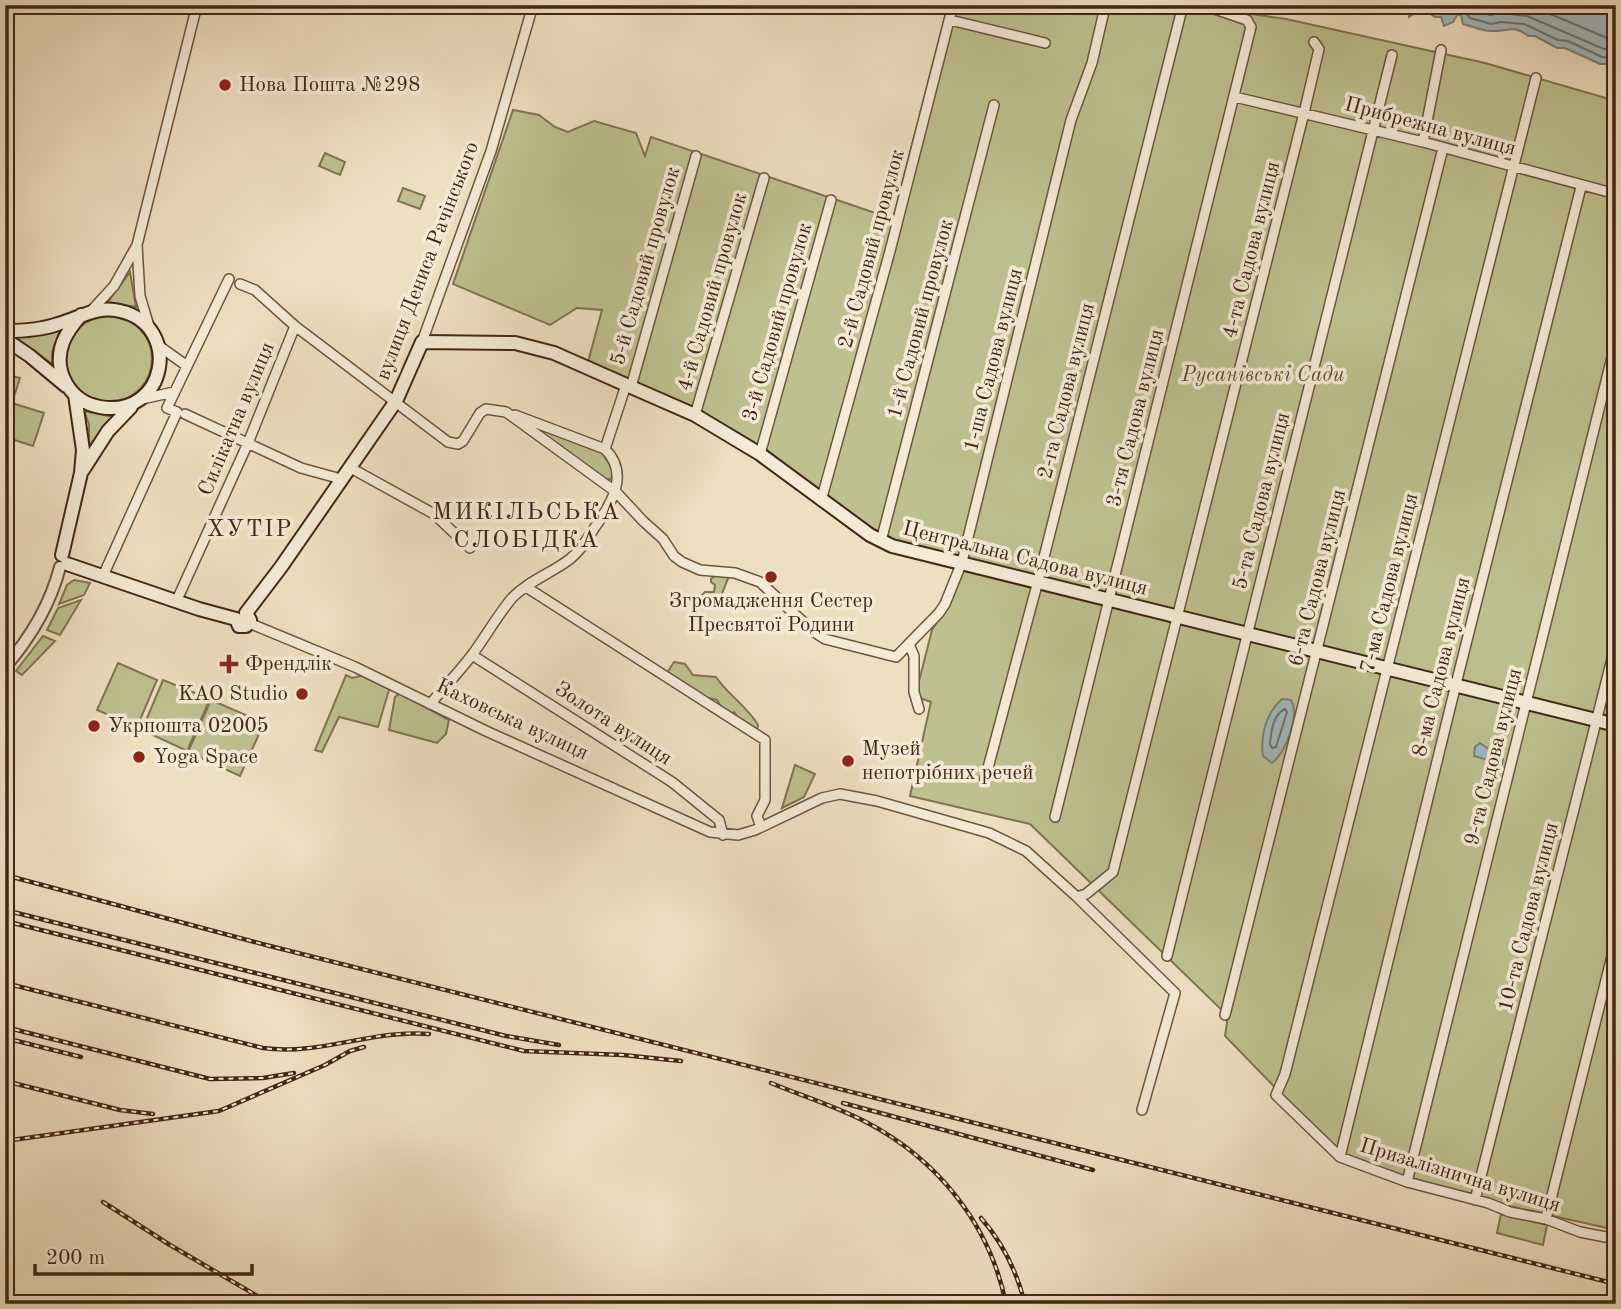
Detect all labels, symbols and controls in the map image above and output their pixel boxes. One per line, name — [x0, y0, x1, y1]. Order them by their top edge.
place label: Нова Пошта №298 — [239, 75, 420, 96]
marker: Нова Пошта №298 — [217, 77, 233, 93]
street label: Прибрежна вулиця — [1342, 94, 1518, 160]
street label: вулиця Дениса Рачінського — [373, 139, 483, 383]
street label: 2-й Садовий провулок — [835, 147, 909, 351]
street label: 4-та Садова вулиця — [1220, 159, 1284, 341]
street label: 5-й Садовий провулок — [608, 164, 685, 368]
street label: 4-й Садовий провулок — [675, 190, 752, 394]
street label: 1-й Садовий провулок — [884, 217, 958, 421]
street label: 3-й Садовий провулок — [740, 220, 817, 424]
street label: 1-ша Садова вулиця — [961, 266, 1027, 454]
street label: 2-га Садова вулиця — [1035, 301, 1099, 481]
street label: 3-тя Садова вулиця — [1104, 327, 1168, 509]
street label: Силікатна вулиця — [195, 339, 279, 499]
park label: Русанівські Сади — [1180, 365, 1345, 386]
street label: 5-та Садова вулиця — [1230, 410, 1294, 592]
street label: 6-та Садова вулиця — [1286, 487, 1350, 669]
street label: 7-ма Садова вулиця — [1358, 491, 1422, 675]
district label: МИКІЛЬСЬКА СЛОБІДКА — [432, 501, 622, 553]
district label: ХУТІР — [207, 518, 293, 541]
street label: Центральна Садова вулиця — [900, 518, 1150, 600]
marker: Згромадження Сестер Пресвятої Родини — [763, 569, 779, 585]
street label: 8-ма Садова вулиця — [1410, 575, 1474, 759]
place label: Згромадження Сестер Пресвятої Родини — [669, 591, 873, 636]
marker: Френдлік — [219, 654, 239, 674]
place label: Френдлік — [245, 654, 332, 675]
street label: 9-та Садова вулиця — [1462, 666, 1526, 848]
street label: Каховська вулиця — [433, 675, 592, 765]
street label: Золота вулиця — [551, 678, 675, 770]
place label: KAO Studio — [178, 684, 288, 705]
marker: KAO Studio — [294, 686, 310, 702]
place label: Укрпошта 02005 — [108, 716, 269, 737]
marker: Укрпошта 02005 — [86, 718, 102, 734]
place label: Музей непотрібних речей — [862, 739, 1034, 784]
place label: Yoga Space — [153, 747, 258, 768]
marker: Yoga Space — [131, 749, 147, 765]
marker: Музей непотрібних речей — [840, 753, 856, 769]
street label: 10-та Садова вулиця — [1495, 820, 1563, 1014]
street label: Призалізнична вулиця — [1357, 1135, 1563, 1217]
scale bar — [35, 1232, 252, 1276]
text: 200 m — [46, 1248, 105, 1269]

